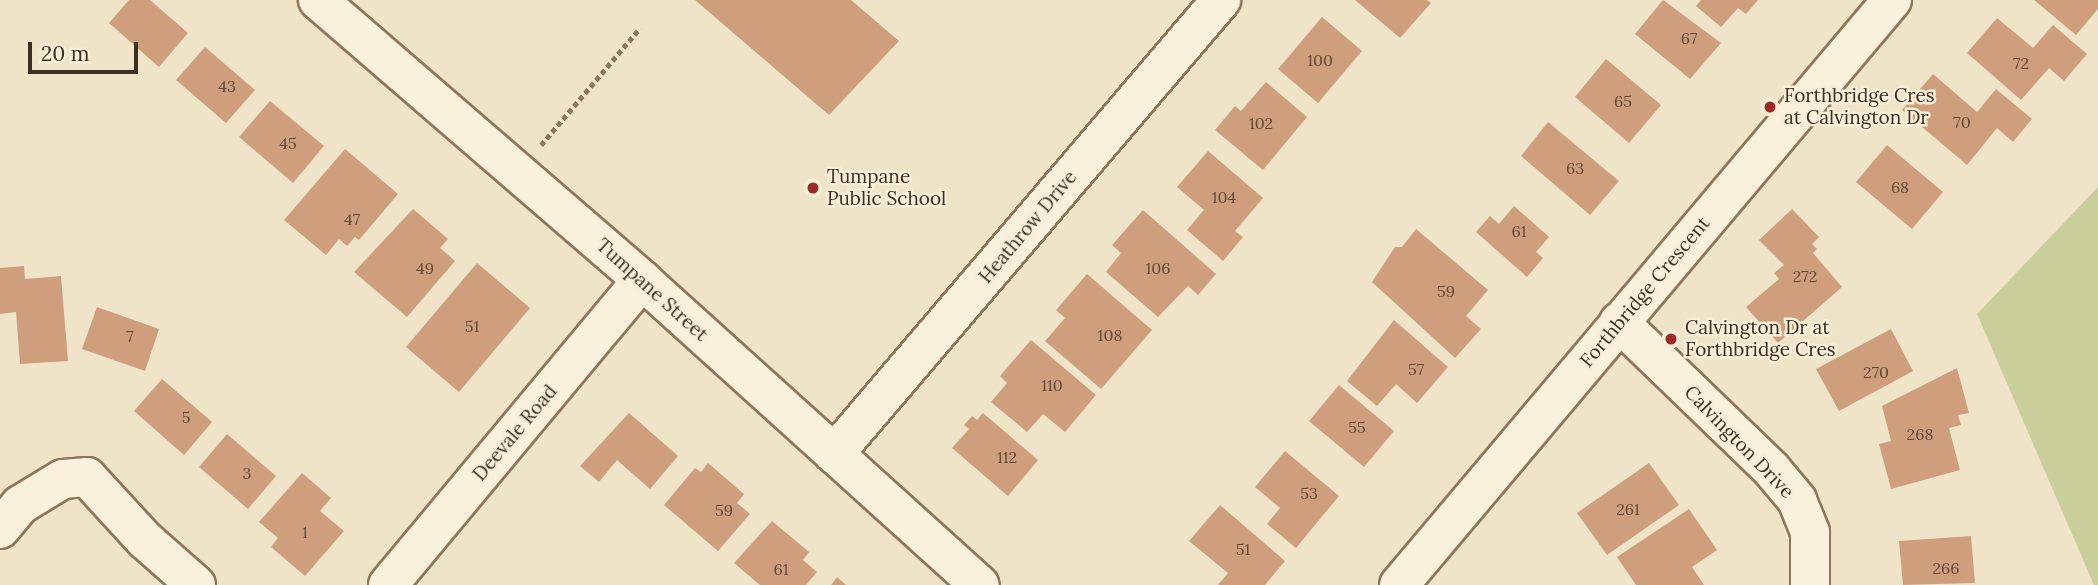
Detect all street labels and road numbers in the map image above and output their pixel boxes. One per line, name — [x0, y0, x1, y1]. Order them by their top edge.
street label: Heathrow Drive — [974, 166, 1082, 288]
street label: Forthbridge Crescent — [1575, 212, 1715, 372]
street label: Tumpane Street — [592, 234, 712, 346]
street label: Deevale Road — [468, 380, 562, 486]
street label: Calvington Drive — [1680, 381, 1798, 503]

